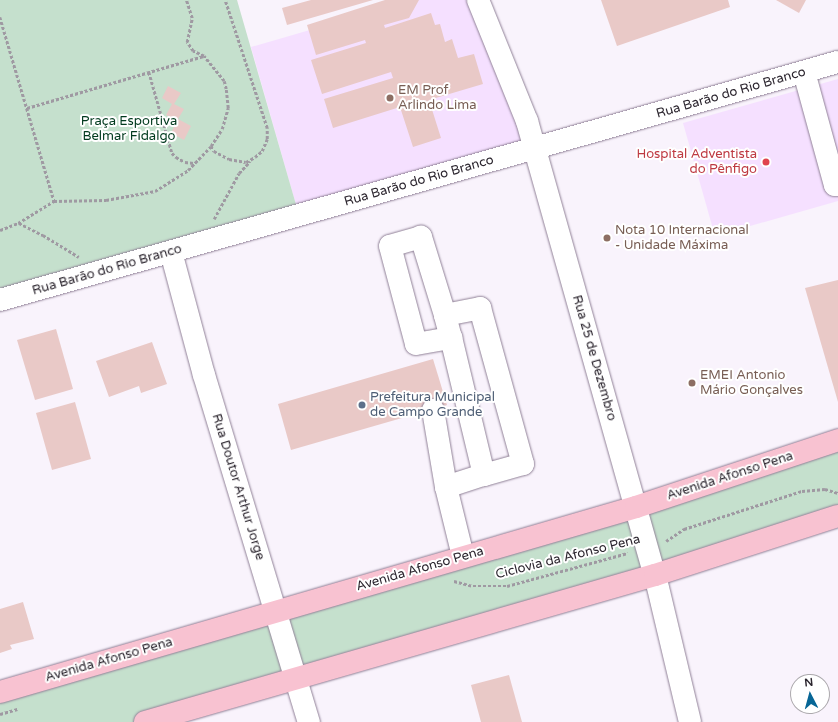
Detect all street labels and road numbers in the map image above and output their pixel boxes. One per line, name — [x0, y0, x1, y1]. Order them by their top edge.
street label: Rua Barão do Rio Branco — [654, 64, 808, 122]
street label: Rua Barão do Rio Branco — [342, 152, 496, 210]
street label: Rua Barão do Rio Branco — [30, 241, 184, 299]
street label: Rua 25 de Dezembro — [569, 293, 619, 423]
street label: Rua Doutor Arthur Jorge — [208, 412, 268, 562]
street label: Avenida Afonso Pena — [665, 448, 795, 504]
street label: Ciclovia da Afonso Pena — [494, 531, 642, 583]
street label: Avenida Afonso Pena — [354, 543, 486, 595]
street label: Avenida Afonso Pena — [43, 634, 175, 686]

